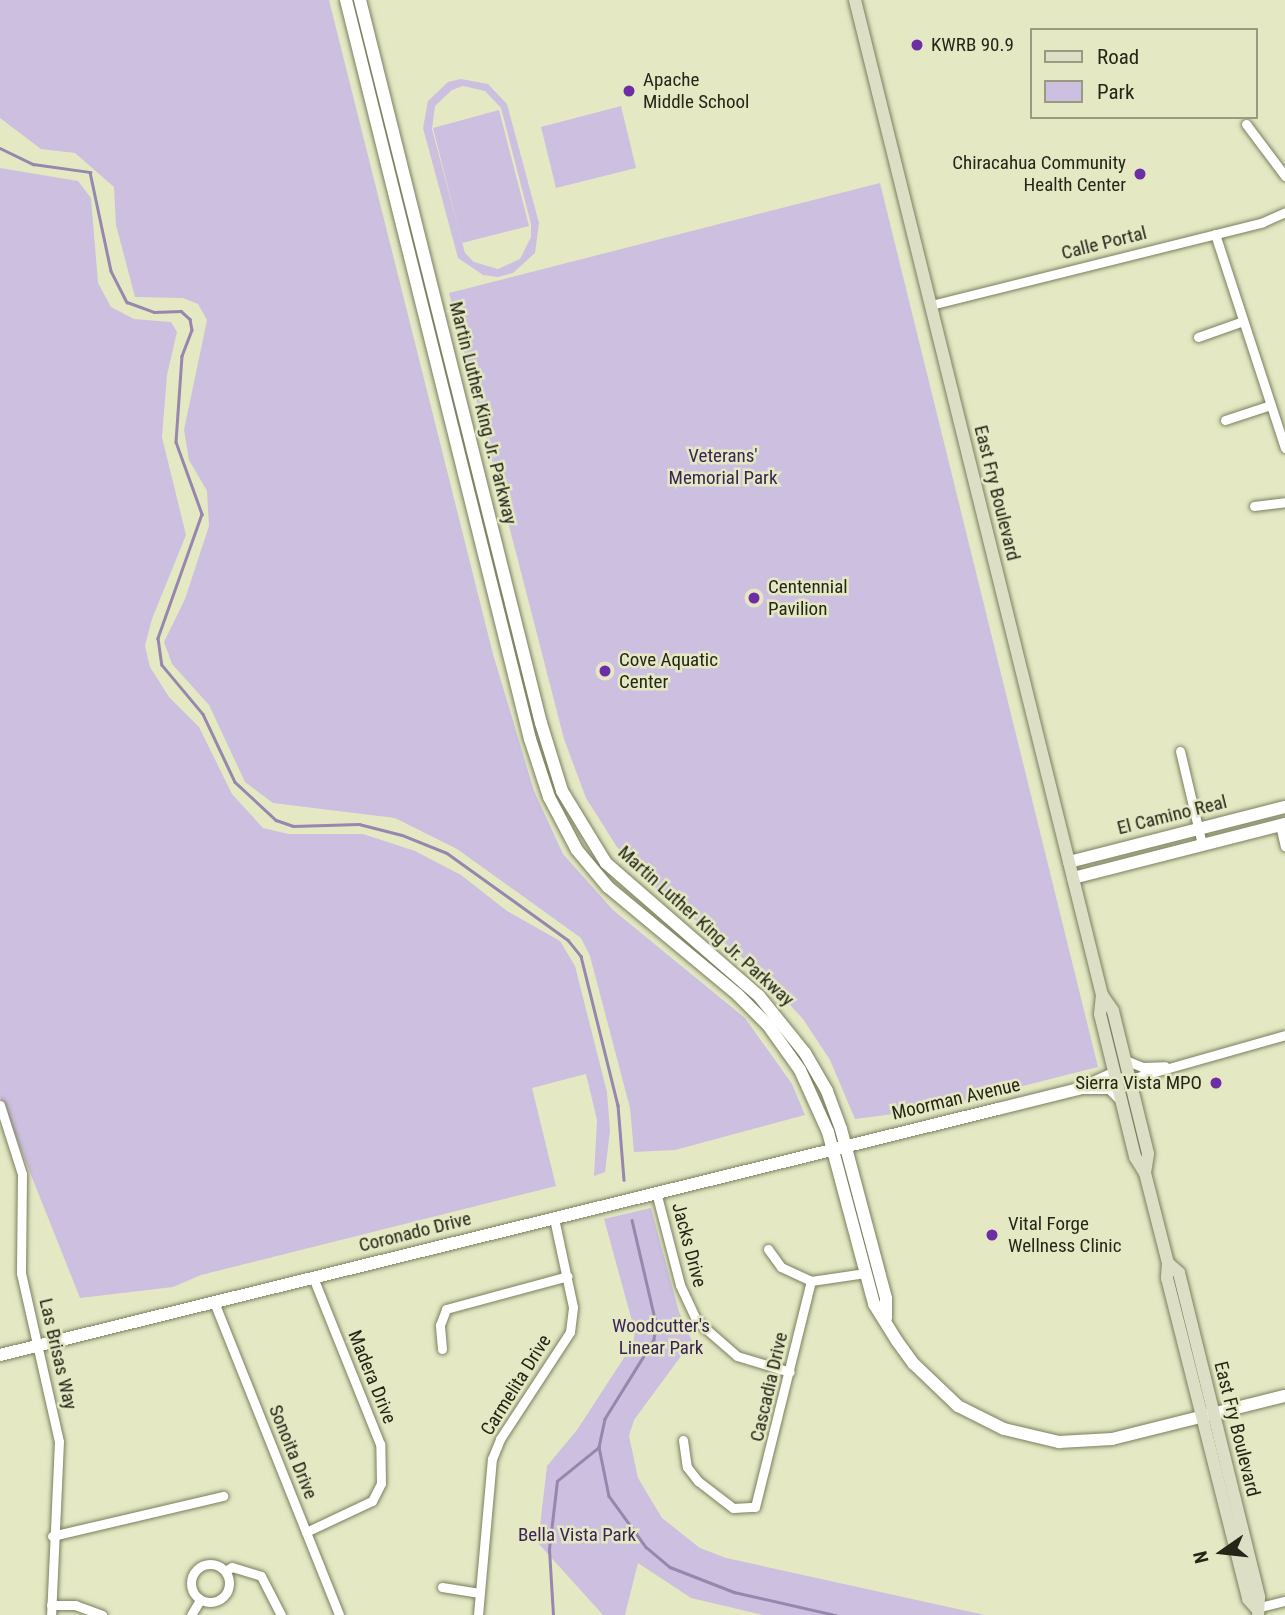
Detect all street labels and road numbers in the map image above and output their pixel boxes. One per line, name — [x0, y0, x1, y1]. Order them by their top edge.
street label: Calle Portal — [1059, 221, 1149, 265]
street label: Martin Luther King Jr. Parkway — [444, 299, 522, 527]
street label: East Fry Boulevard — [969, 423, 1025, 563]
street label: El Camino Real — [1115, 790, 1229, 840]
street label: Martin Luther King Jr. Parkway — [613, 841, 799, 1011]
street label: Moorman Avenue — [890, 1073, 1022, 1125]
street label: Jacks Drive — [667, 1200, 711, 1290]
street label: Coronado Drive — [356, 1207, 474, 1257]
street label: Las Brisas Way — [34, 1296, 82, 1412]
street label: Madera Drive — [343, 1327, 401, 1427]
street label: Carmelita Drive — [476, 1330, 556, 1440]
street label: Cascadia Drive — [745, 1330, 793, 1444]
street label: East Fry Boulevard — [1209, 1359, 1265, 1499]
street label: Sonoita Drive — [264, 1402, 322, 1502]

